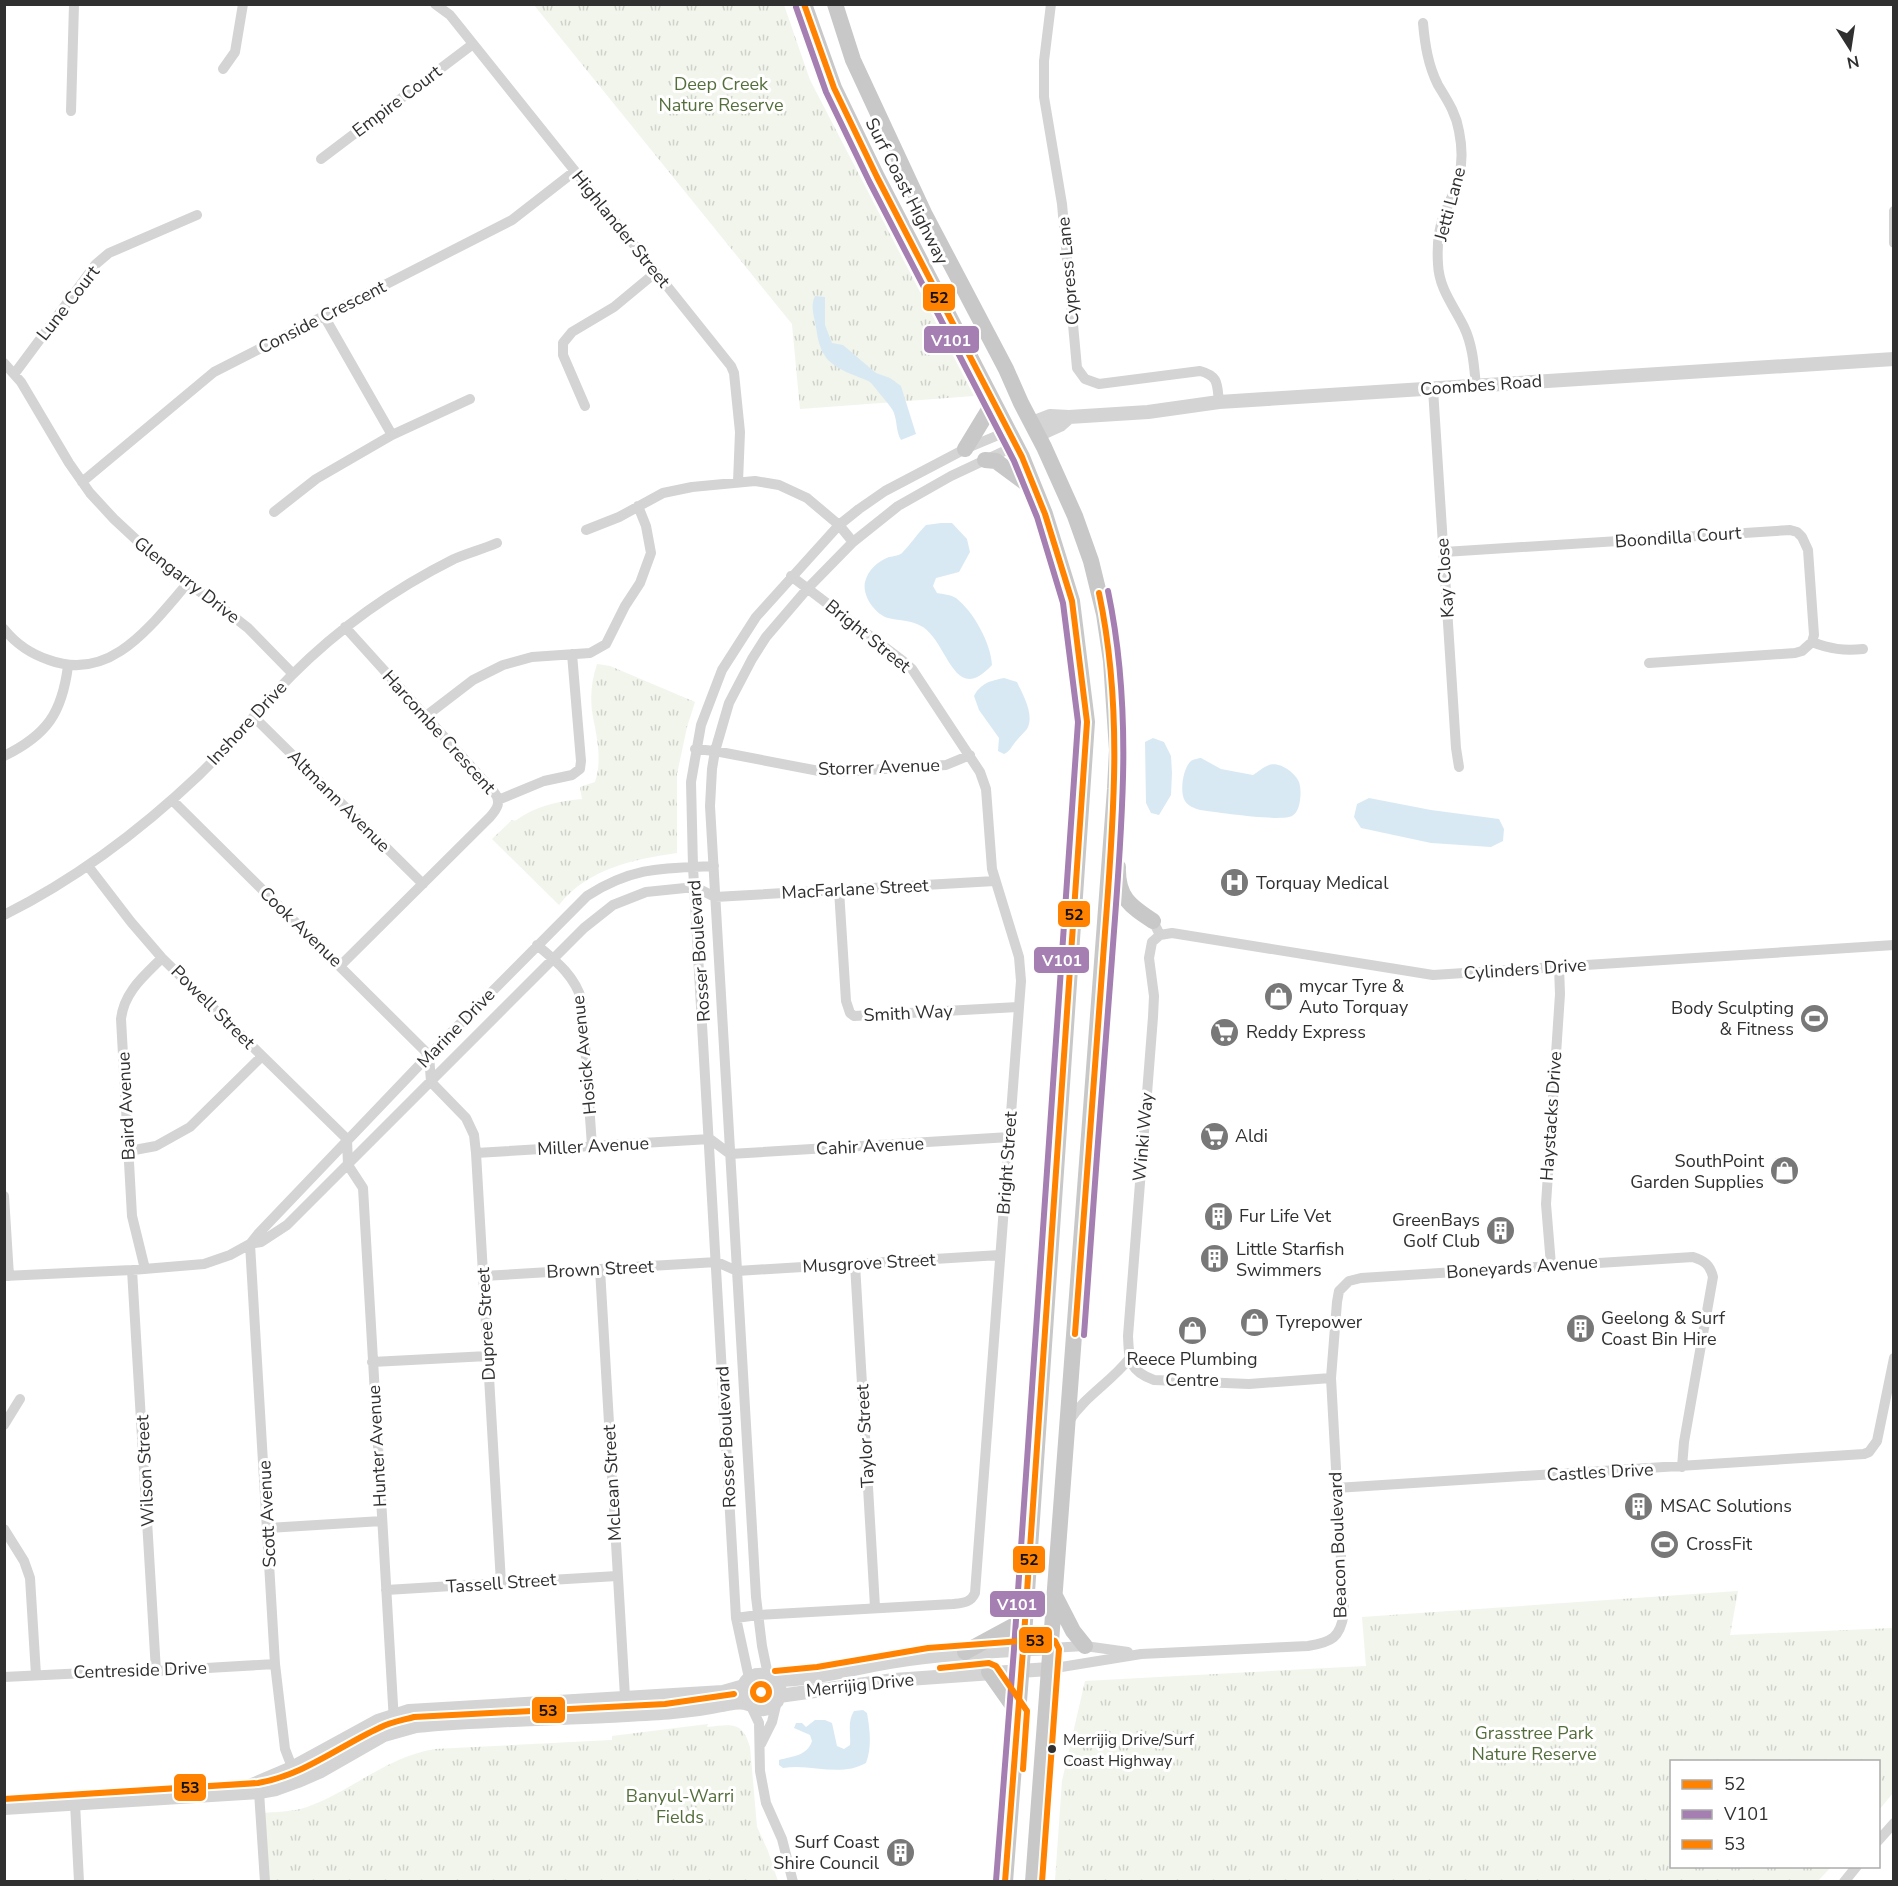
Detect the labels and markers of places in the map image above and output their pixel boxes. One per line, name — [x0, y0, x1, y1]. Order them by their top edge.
hospital icon: Torquay Medical — [1219, 867, 1251, 899]
place label: Torquay Medical — [1256, 871, 1389, 895]
place label: mycar Tyre & Auto Torquay — [1299, 974, 1409, 1019]
shop icon: mycar Tyre & Auto Torquay — [1262, 980, 1294, 1012]
place label: Body Sculpting & Fitness — [1671, 996, 1794, 1041]
sports icon: Body Sculpting & Fitness — [1799, 1002, 1831, 1034]
supermarket icon: Reddy Express — [1209, 1016, 1241, 1048]
place label: Reddy Express — [1246, 1020, 1366, 1044]
supermarket icon: Aldi — [1198, 1120, 1230, 1152]
place label: Aldi — [1235, 1124, 1268, 1148]
place label: SouthPoint Garden Supplies — [1630, 1149, 1765, 1194]
shop icon: SouthPoint Garden Supplies — [1769, 1155, 1801, 1187]
building icon: Fur Life Vet — [1202, 1200, 1234, 1232]
place label: Fur Life Vet — [1239, 1204, 1332, 1228]
place label: GreenBays Golf Club — [1392, 1208, 1480, 1253]
building icon: GreenBays Golf Club — [1485, 1214, 1517, 1246]
place label: Little Starfish Swimmers — [1236, 1237, 1345, 1282]
building icon: Little Starfish Swimmers — [1199, 1243, 1231, 1275]
shop icon: Tyrepower — [1239, 1306, 1271, 1338]
place label: Geelong & Surf Coast Bin Hire — [1601, 1306, 1726, 1351]
place label: Tyrepower — [1276, 1310, 1363, 1334]
building icon: Geelong & Surf Coast Bin Hire — [1564, 1312, 1596, 1344]
shop icon: Reece Plumbing Centre — [1176, 1314, 1208, 1346]
place label: Reece Plumbing Centre — [1126, 1347, 1258, 1392]
building icon: MSAC Solutions — [1623, 1490, 1655, 1522]
place label: MSAC Solutions — [1660, 1494, 1792, 1518]
sports icon: CrossFit — [1649, 1528, 1681, 1560]
place label: CrossFit — [1686, 1532, 1753, 1556]
place label: Merrijig Drive/Surf Coast Highway — [1063, 1729, 1195, 1772]
marker: Merrijig Drive/Surf Coast Highway — [1046, 1743, 1058, 1755]
place label: Surf Coast Shire Council — [773, 1830, 880, 1875]
building icon: Surf Coast Shire Council — [884, 1836, 916, 1868]

